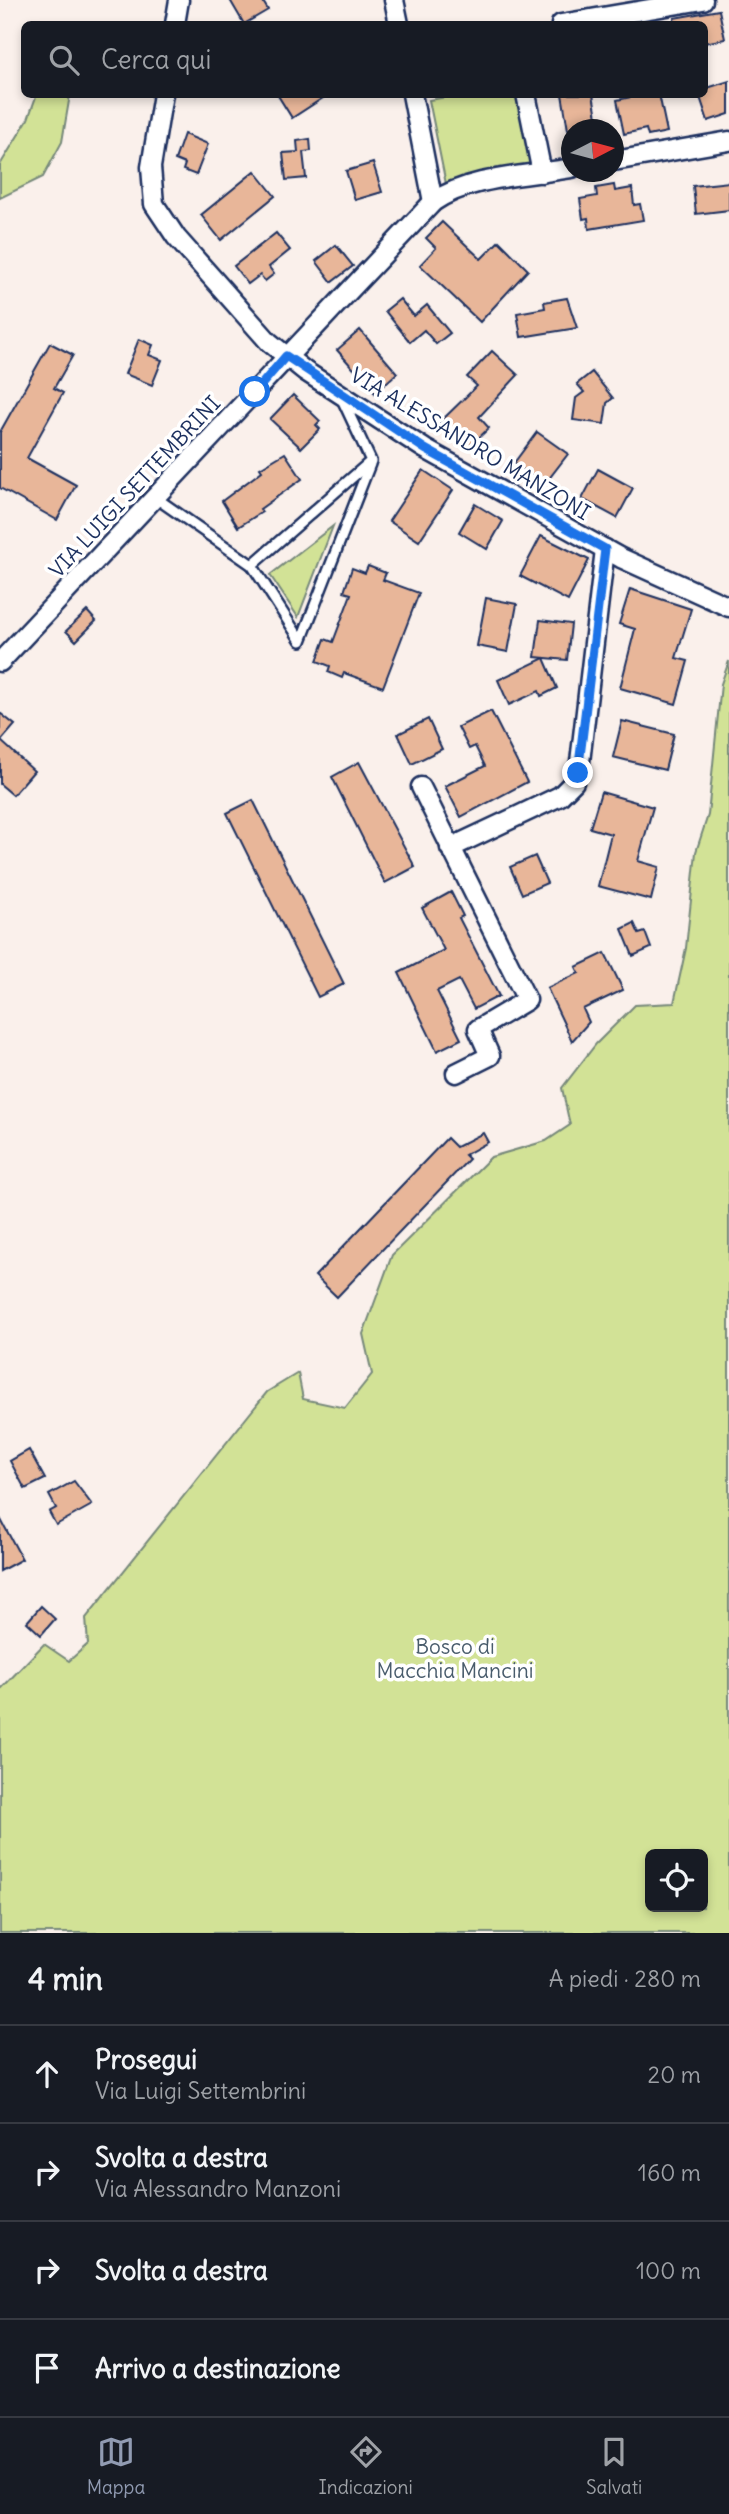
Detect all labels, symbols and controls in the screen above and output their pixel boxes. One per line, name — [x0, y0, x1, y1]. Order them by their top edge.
search box — [21, 21, 708, 98]
icon: search — [45, 41, 83, 79]
text: Cerca qui — [101, 43, 211, 76]
north arrow — [561, 119, 624, 182]
street label: VIA ALESSANDRO MANZONI — [345, 361, 595, 526]
route start — [239, 376, 270, 407]
street label: VIA LUIGI SETTEMBRINI — [43, 390, 226, 583]
route end — [562, 757, 593, 788]
park label: Bosco di Macchia Mancini — [376, 1633, 534, 1684]
map controls — [645, 1849, 708, 1912]
button: locate — [645, 1849, 708, 1912]
text: 4 min — [28, 1960, 103, 1998]
text: A piedi · 280 m — [549, 1964, 701, 1993]
text: Prosegui — [95, 2043, 197, 2076]
icon: ahead — [28, 2055, 66, 2093]
text: 20 m — [648, 2060, 701, 2089]
text: Via Luigi Settembrini — [95, 2076, 306, 2105]
text: Svolta a destra — [95, 2141, 268, 2174]
icon: right — [28, 2153, 66, 2191]
text: 160 m — [638, 2158, 701, 2187]
text: Via Alessandro Manzoni — [95, 2174, 341, 2203]
icon: right — [28, 2251, 66, 2289]
text: Svolta a destra — [95, 2254, 268, 2287]
text: 100 m — [636, 2256, 701, 2285]
icon: arrive — [28, 2349, 66, 2387]
text: Arrivo a destinazione — [95, 2352, 341, 2385]
tab: Mappa — [87, 2433, 145, 2499]
tab: Indicazioni — [319, 2433, 413, 2499]
tab: Salvati — [586, 2433, 642, 2499]

